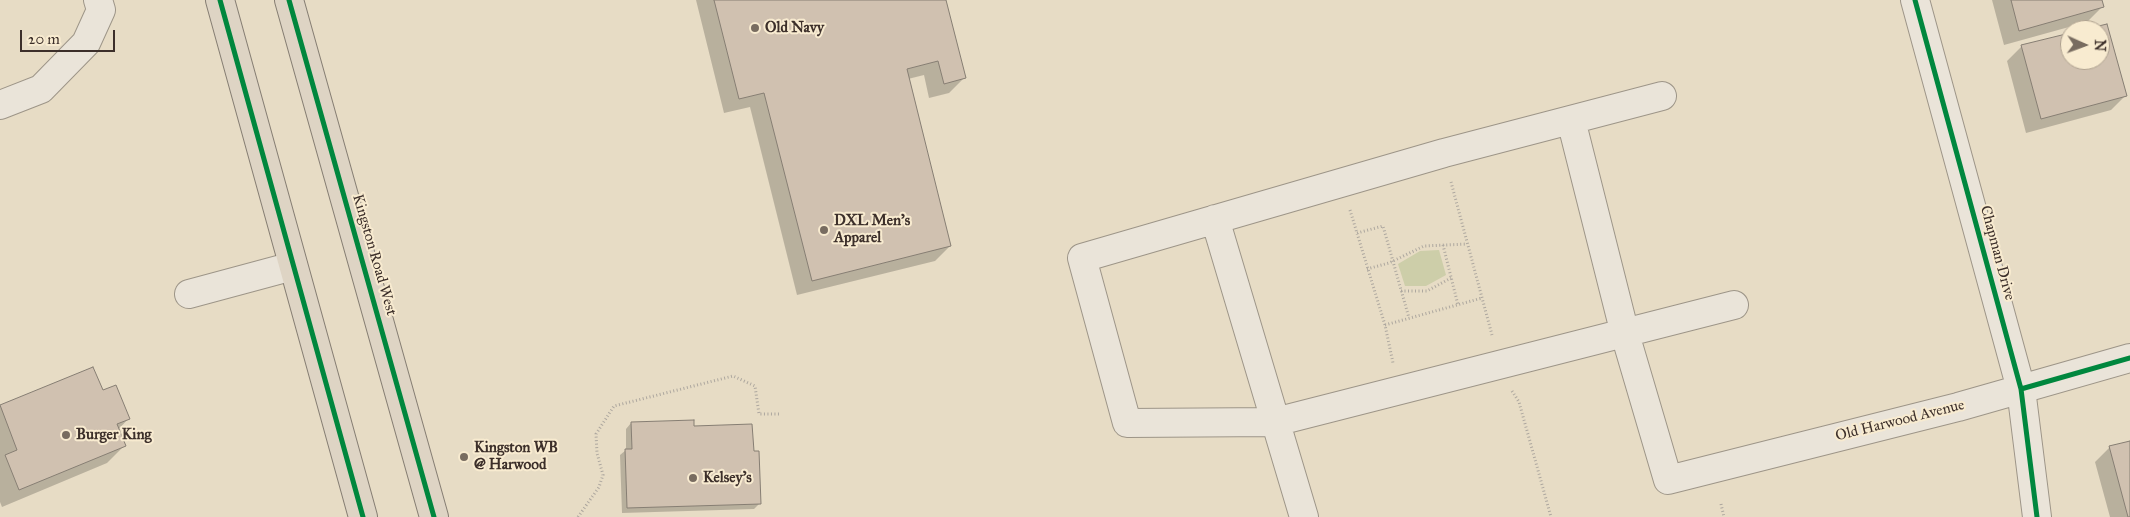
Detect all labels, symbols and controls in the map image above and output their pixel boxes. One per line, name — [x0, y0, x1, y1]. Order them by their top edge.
place label: Old Navy — [765, 19, 824, 37]
scale bar — [22, 20, 118, 52]
north arrow — [2060, 20, 2110, 70]
marker: Old Navy — [749, 22, 761, 34]
text: 20 m — [28, 30, 60, 48]
text: N — [2091, 39, 2108, 52]
street label: Kingston Road West — [348, 192, 400, 318]
street label: Chapman Drive — [1976, 204, 2018, 302]
place label: DXL Men's Apparel — [834, 212, 910, 247]
marker: DXL Men's Apparel — [818, 224, 830, 236]
street label: Old Harwood Avenue — [1834, 396, 1966, 446]
place label: Burger King — [76, 426, 152, 444]
marker: Burger King — [60, 429, 72, 441]
place label: Kingston WB @ Harwood — [474, 439, 558, 474]
marker: Kingston WB @ Harwood — [458, 451, 470, 463]
place label: Kelsey's — [703, 469, 752, 487]
marker: Kelsey's — [687, 472, 699, 484]

